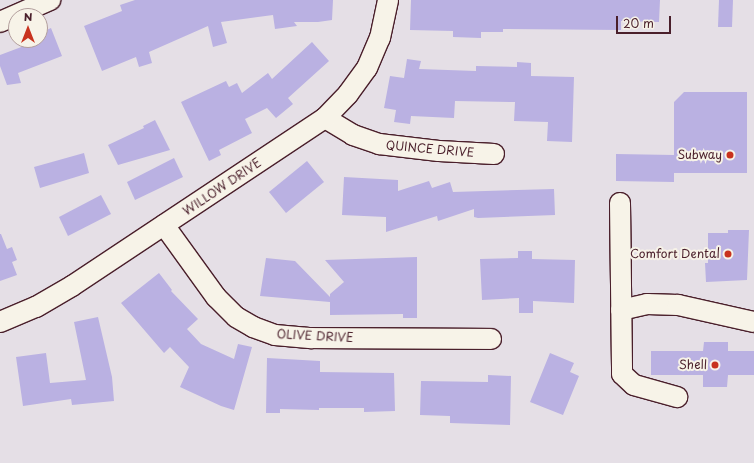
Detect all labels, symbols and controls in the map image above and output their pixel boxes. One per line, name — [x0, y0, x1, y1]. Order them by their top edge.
north arrow — [8, 8, 48, 48]
text: N — [24, 8, 32, 25]
scale bar — [618, 8, 673, 34]
text: 20 m — [623, 14, 654, 32]
street label: QUINCE DRIVE — [385, 138, 475, 160]
place label: Subway — [677, 148, 722, 162]
marker: Subway — [725, 150, 735, 160]
street label: WILLOW DRIVE — [180, 155, 264, 219]
place label: Comfort Dental — [629, 247, 720, 261]
marker: Comfort Dental — [723, 249, 733, 259]
street label: OLIVE DRIVE — [277, 327, 353, 345]
place label: Shell — [679, 358, 707, 372]
marker: Shell — [710, 360, 720, 370]

